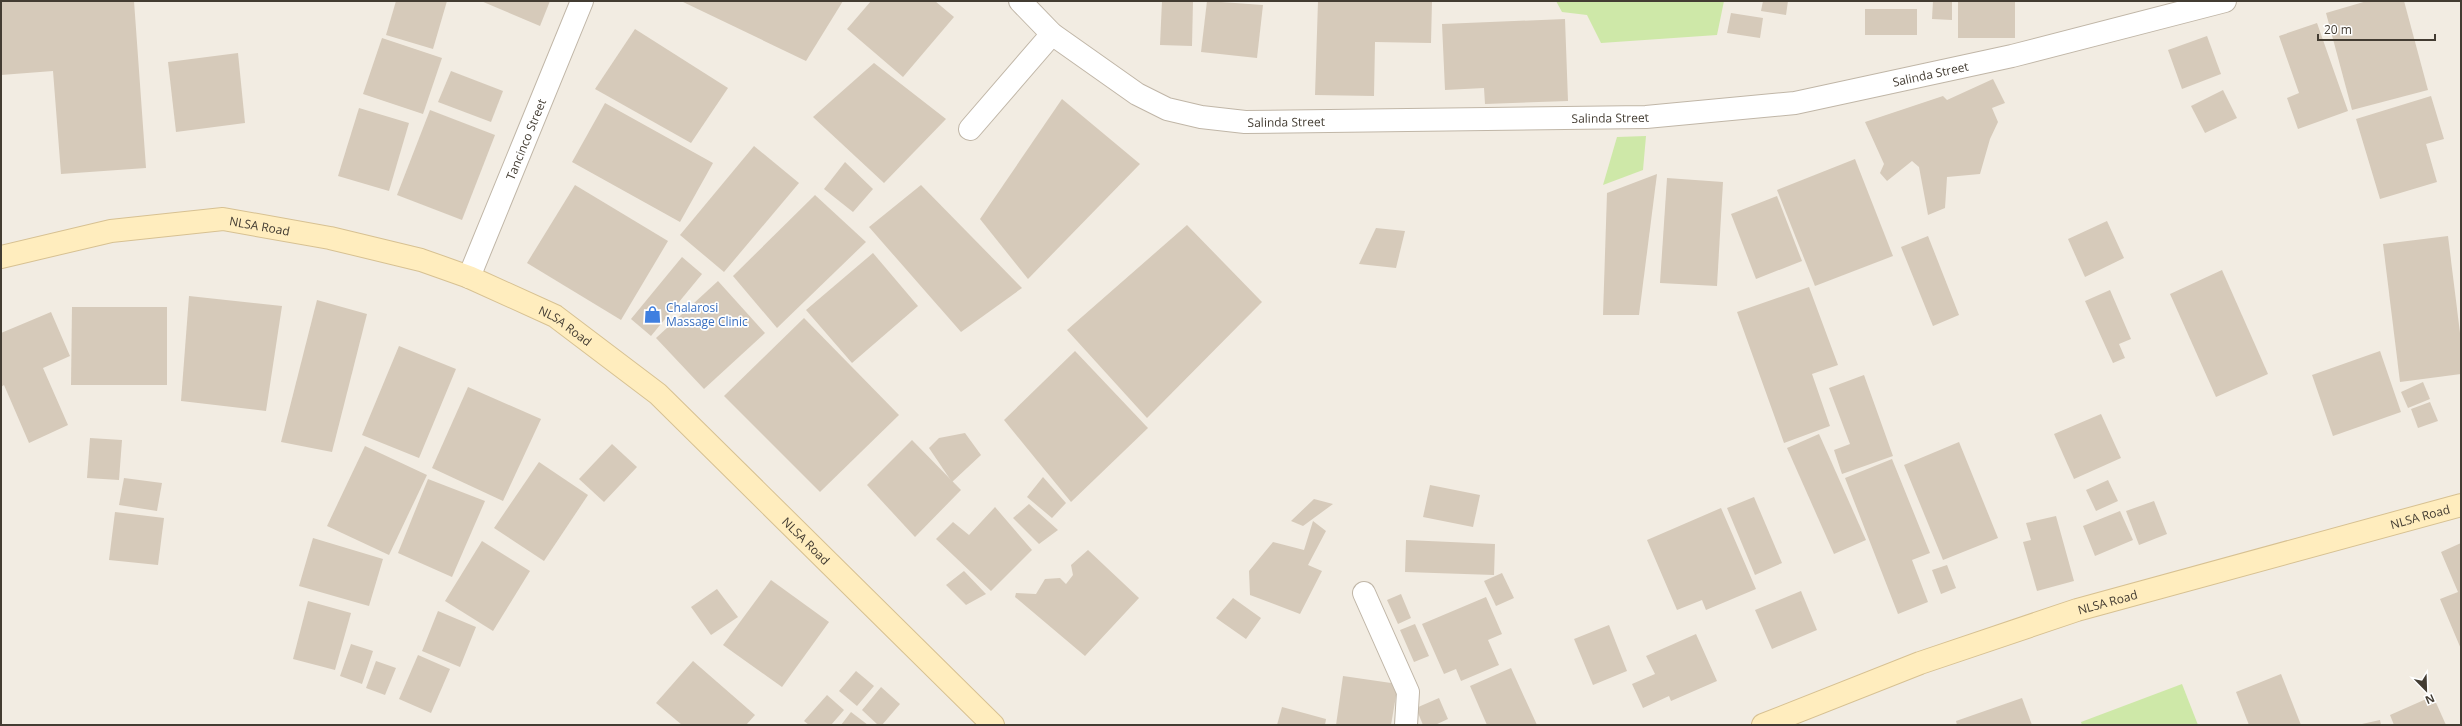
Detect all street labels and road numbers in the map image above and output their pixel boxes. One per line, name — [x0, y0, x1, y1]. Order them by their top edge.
street label: Salinda Street — [1891, 57, 1970, 90]
street label: Tancinco Street — [501, 96, 550, 182]
street label: Salinda Street — [1571, 108, 1650, 126]
street label: Salinda Street — [1247, 113, 1325, 130]
street label: NLSA Road — [228, 212, 291, 239]
street label: NLSA Road — [536, 301, 595, 350]
street label: NLSA Road — [2388, 500, 2452, 533]
street label: NLSA Road — [779, 513, 834, 568]
street label: NLSA Road — [2076, 585, 2139, 618]

